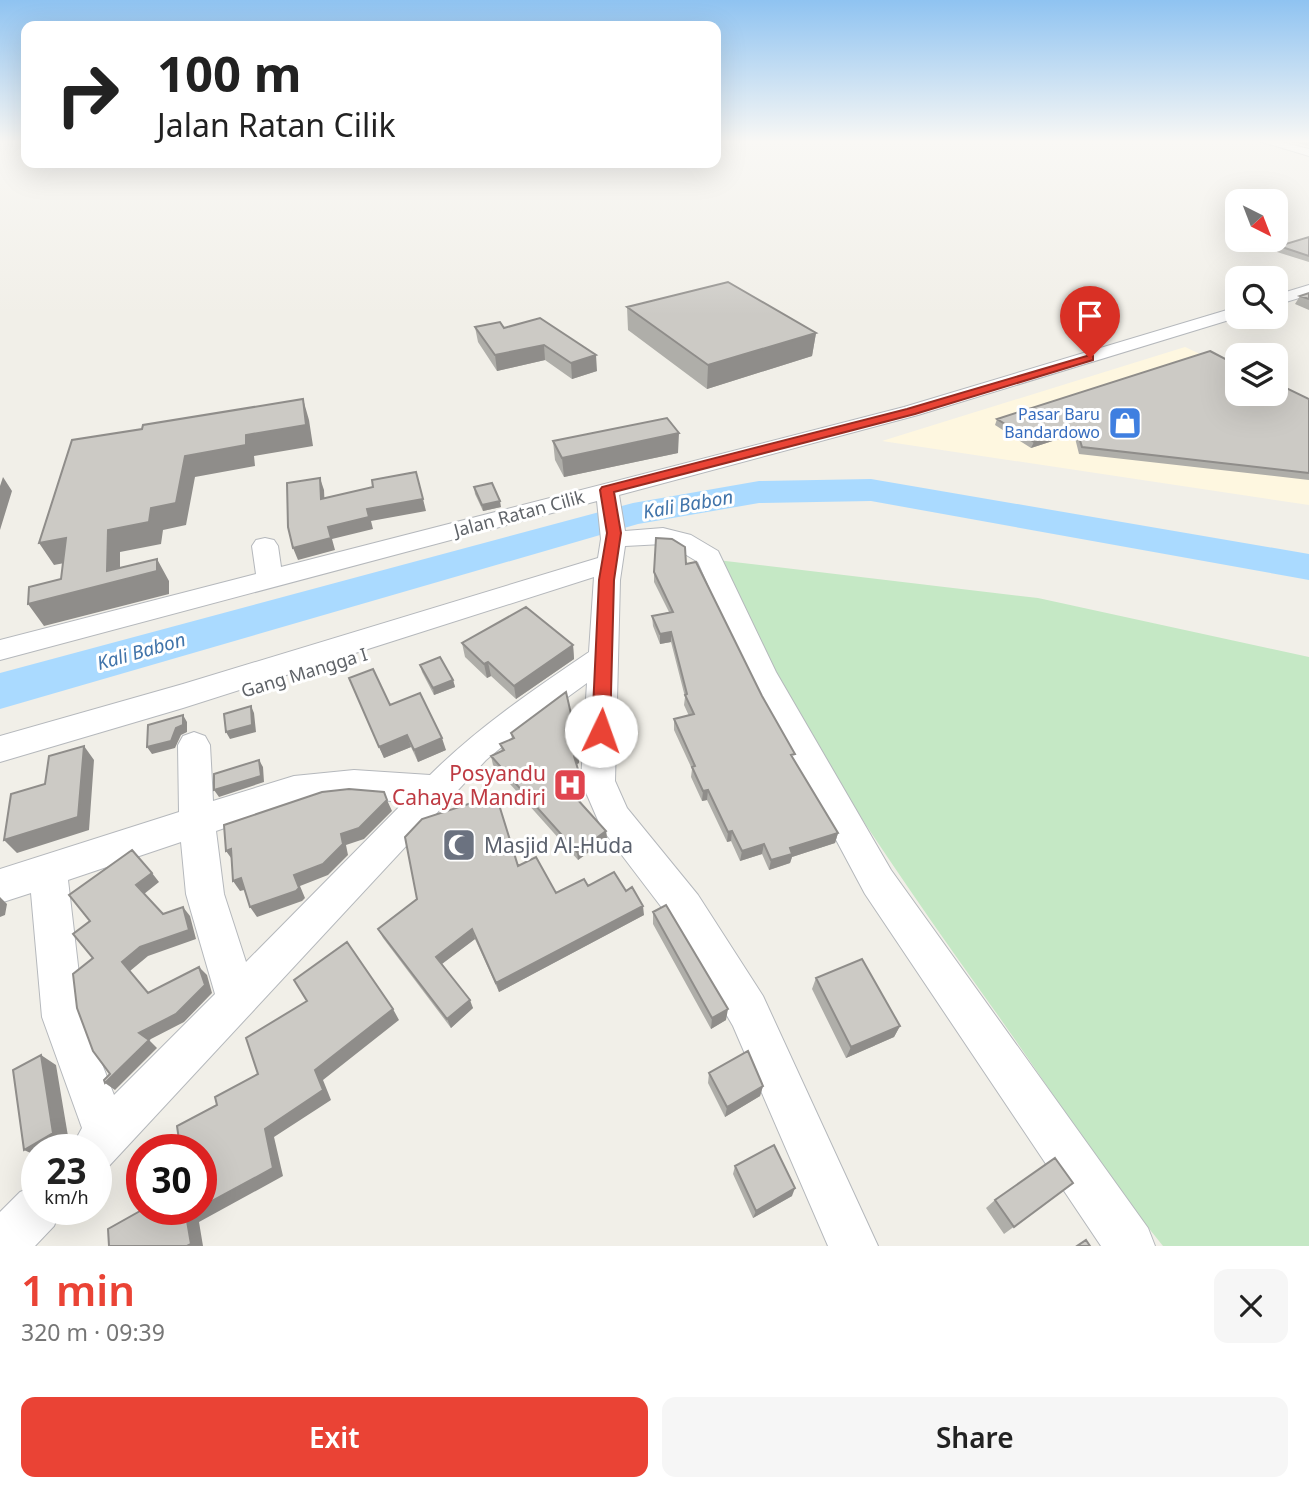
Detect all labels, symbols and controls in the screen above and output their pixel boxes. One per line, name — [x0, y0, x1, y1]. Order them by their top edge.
text: 100 m — [157, 40, 302, 106]
icon: right — [42, 49, 133, 140]
text: Jalan Ratan Cilik — [157, 103, 396, 146]
north arrow — [1225, 189, 1288, 252]
map controls — [1225, 189, 1288, 406]
button: search — [1225, 266, 1288, 329]
pin — [1060, 286, 1120, 358]
icon: arrive — [1071, 297, 1109, 335]
button: layers — [1225, 343, 1288, 406]
place label: Pasar Baru Bandardowo — [1004, 403, 1100, 443]
shop icon: Pasar Baru Bandardowo — [1106, 404, 1144, 442]
water label: Kali Babon — [641, 483, 735, 525]
street label: Jalan Ratan Cilik — [449, 484, 587, 542]
water label: Kali Babon — [94, 626, 188, 676]
street label: Gang Mangga I — [238, 641, 370, 703]
position arrow — [564, 694, 638, 768]
place label: Posyandu Cahaya Mandiri — [392, 759, 546, 811]
hospital icon: Posyandu Cahaya Mandiri — [551, 766, 589, 804]
mosque icon: Masjid Al-Huda — [440, 826, 478, 864]
place label: Masjid Al-Huda — [484, 831, 633, 859]
speed limit sign: 30 — [126, 1134, 217, 1225]
text: 23 — [46, 1147, 87, 1194]
text: km/h — [44, 1185, 89, 1209]
text: 1 min — [21, 1261, 135, 1318]
button: close — [1214, 1269, 1288, 1343]
text: 320 m · 09:39 — [21, 1316, 165, 1348]
button: Exit — [21, 1397, 648, 1477]
button: Share — [662, 1397, 1288, 1477]

